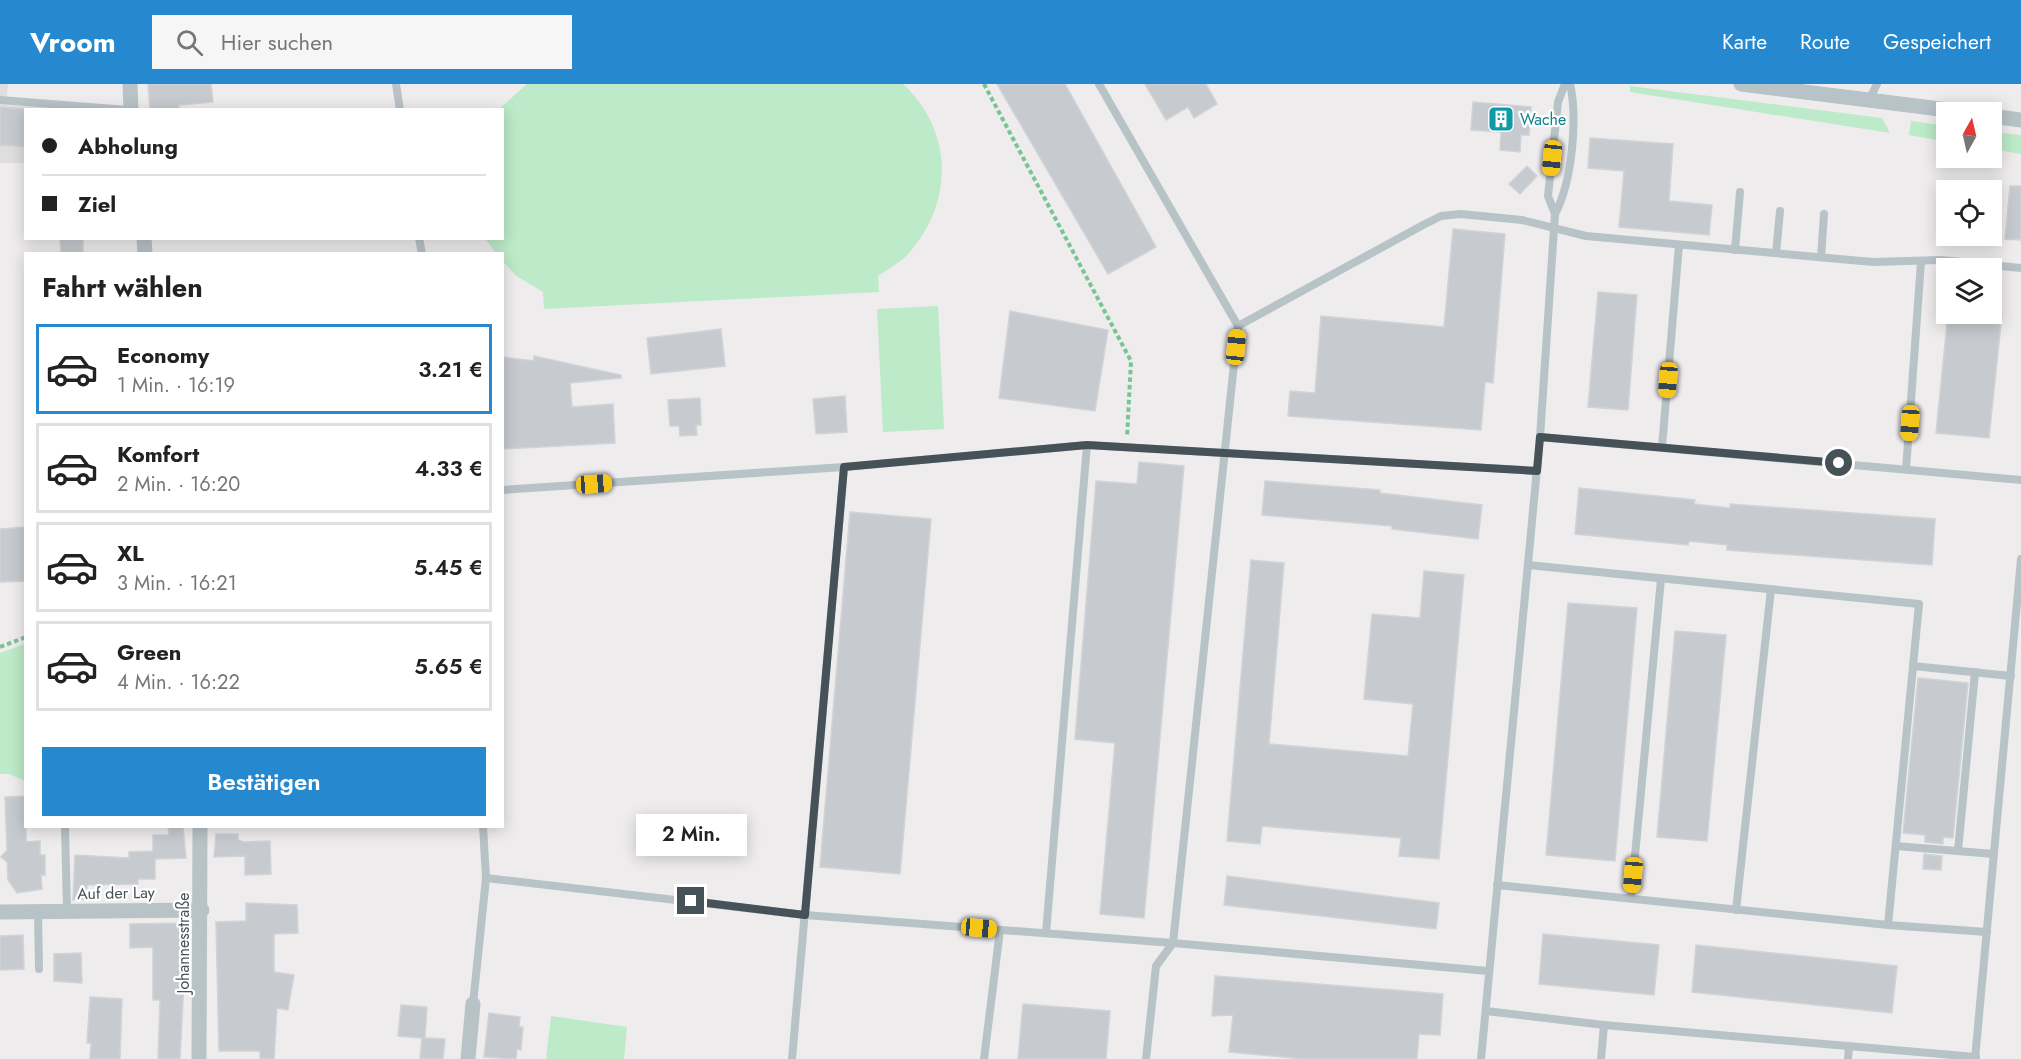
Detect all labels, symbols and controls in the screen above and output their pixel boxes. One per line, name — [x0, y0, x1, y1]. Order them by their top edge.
search box — [152, 15, 572, 69]
text: Vroom — [30, 22, 116, 63]
icon: search — [173, 26, 206, 59]
text: Hier suchen — [221, 26, 333, 58]
text: Karte — [1722, 27, 1767, 57]
text: Route — [1800, 27, 1850, 57]
text: Gespeichert — [1883, 27, 1991, 57]
north arrow — [1936, 102, 2002, 168]
map controls — [1936, 102, 2002, 324]
building icon: Wache — [1486, 104, 1516, 134]
place label: Wache — [1520, 108, 1566, 131]
text: Abholung — [78, 130, 178, 162]
car — [1541, 139, 1563, 177]
button: locate — [1936, 180, 2002, 246]
text: Ziel — [78, 188, 116, 220]
button: layers — [1936, 258, 2002, 324]
text: Fahrt wählen — [42, 268, 203, 307]
car — [1225, 328, 1247, 366]
text: Economy — [117, 339, 209, 371]
icon: car — [45, 342, 99, 396]
text: 3.21 € — [418, 353, 483, 385]
car — [1657, 361, 1679, 399]
text: 1 Min. · 16:19 — [117, 371, 235, 400]
car — [1900, 404, 1920, 442]
text: Komfort — [117, 438, 199, 470]
icon: car — [45, 441, 99, 495]
route start — [1825, 449, 1852, 476]
text: 4.33 € — [415, 452, 483, 484]
text: 2 Min. · 16:20 — [117, 470, 240, 499]
car — [575, 474, 613, 494]
text: XL — [117, 537, 144, 569]
icon: car — [45, 540, 99, 594]
text: 5.45 € — [414, 551, 483, 583]
text: 3 Min. · 16:21 — [117, 569, 237, 598]
text: Green — [117, 636, 181, 668]
icon: car — [45, 639, 99, 693]
text: 5.65 € — [414, 650, 483, 682]
text: 4 Min. · 16:22 — [117, 668, 240, 697]
button: Bestätigen — [42, 747, 486, 816]
callout: 2 Min. — [636, 814, 746, 856]
text: 2 Min. — [662, 820, 721, 849]
car — [1622, 856, 1644, 894]
street label: Auf der Lay — [77, 881, 156, 905]
route end — [677, 887, 704, 914]
street label: Johannesstraße — [172, 893, 195, 995]
car — [960, 917, 998, 939]

